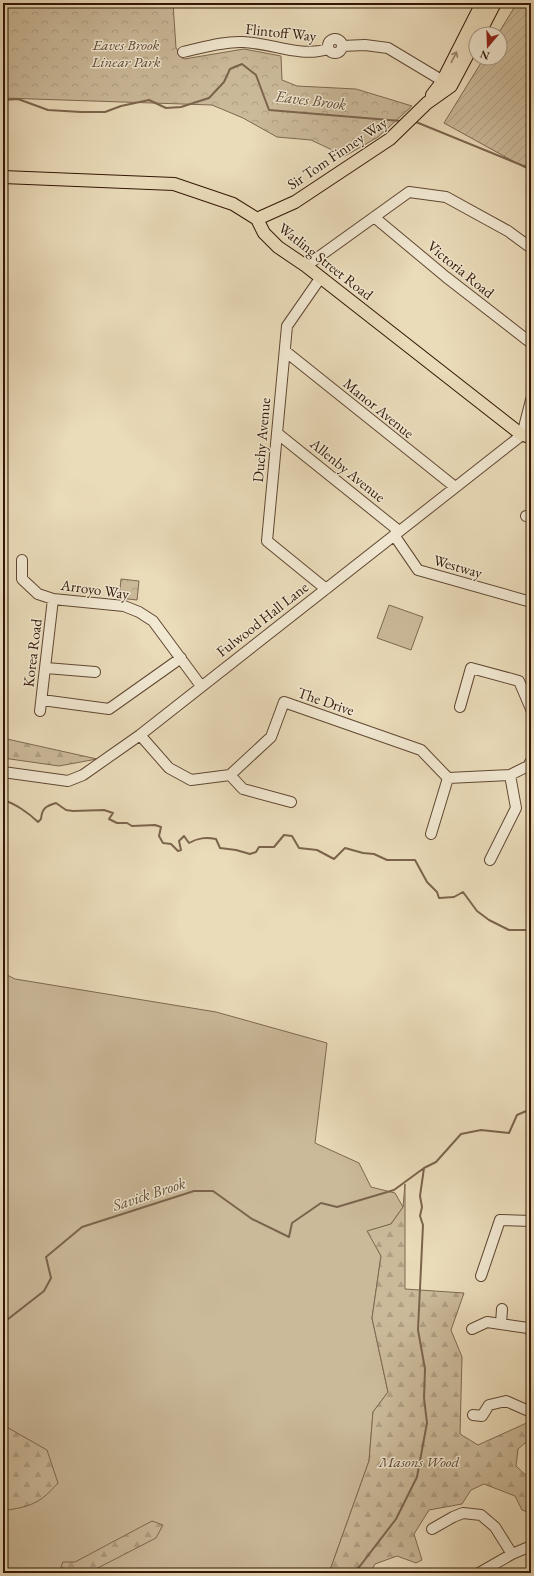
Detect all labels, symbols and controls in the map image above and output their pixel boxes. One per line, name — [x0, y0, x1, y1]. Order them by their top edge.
street label: Flintoff Way — [245, 19, 318, 45]
north arrow — [468, 26, 508, 66]
park label: Eaves Brook Linear Park — [90, 35, 161, 71]
text: N — [478, 47, 491, 64]
one-way arrow — [451, 51, 458, 63]
water label: Eaves Brook — [273, 85, 348, 115]
street label: Sir Tom Finney Way — [283, 112, 391, 193]
street label: Watling Street Road — [275, 218, 377, 304]
street label: Victoria Road — [424, 236, 499, 302]
street label: Manor Avenue — [340, 374, 418, 442]
street label: Duchy Avenue — [248, 397, 274, 483]
street label: Allenby Avenue — [306, 433, 390, 506]
street label: Westway — [431, 550, 485, 582]
street label: Arroyo Way — [59, 575, 131, 603]
street label: Fulwood Hall Lane — [212, 577, 312, 661]
street label: Korea Road — [18, 617, 46, 688]
street label: The Drive — [295, 682, 357, 720]
water label: Savick Brook — [109, 1172, 189, 1216]
park label: Masons Wood — [378, 1452, 460, 1471]

